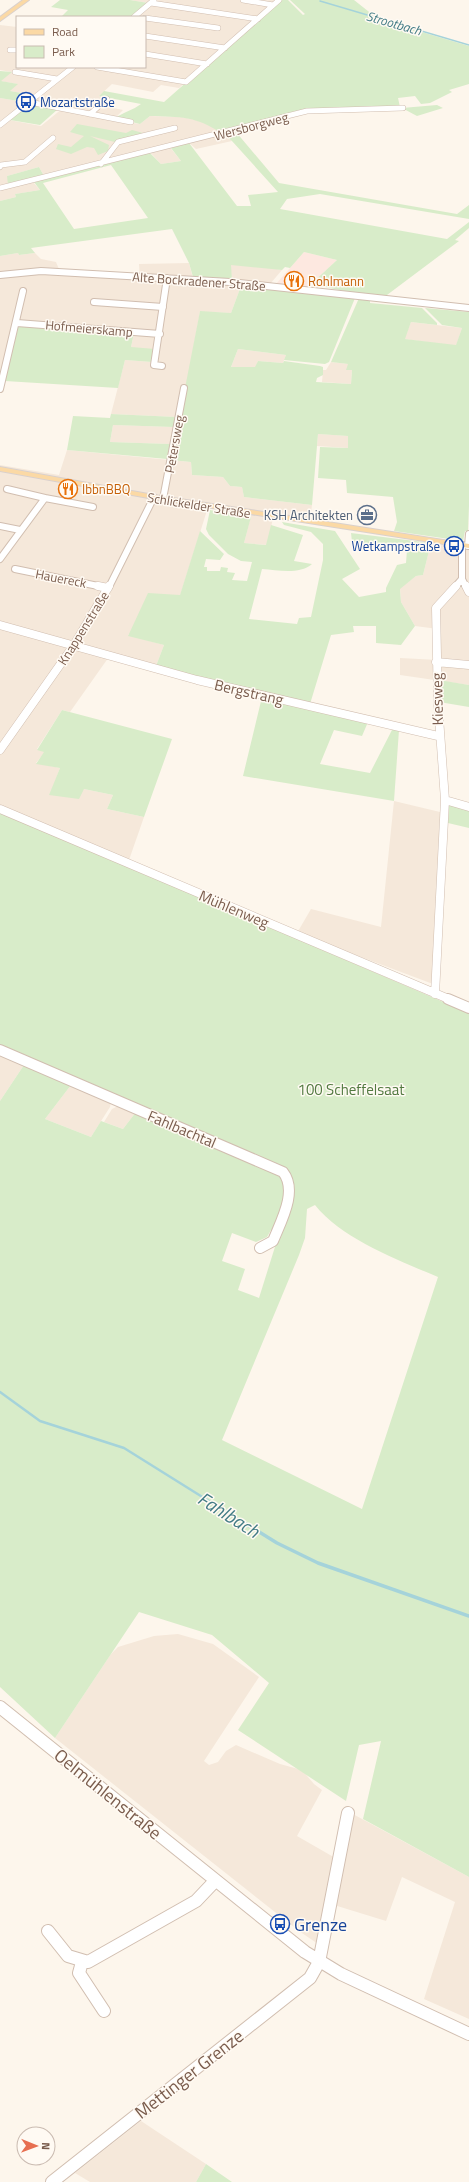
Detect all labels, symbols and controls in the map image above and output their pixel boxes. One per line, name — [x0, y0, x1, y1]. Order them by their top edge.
water label: Strootbach — [364, 6, 424, 40]
legend — [16, 16, 146, 68]
text: Road — [52, 22, 78, 41]
text: Park — [52, 42, 75, 61]
bus stop icon: Mozartstraße — [15, 91, 37, 113]
place label: Mozartstraße — [40, 92, 115, 112]
street label: Wersborgweg — [212, 106, 291, 146]
street label: Alte Bockradener Straße — [132, 266, 266, 296]
restaurant icon: Rohlmann — [283, 270, 305, 292]
place label: Rohlmann — [308, 271, 364, 291]
street label: Hofmeierskamp — [44, 314, 134, 342]
street label: Petersweg — [159, 413, 189, 475]
restaurant icon: IbbnBBQ — [57, 478, 79, 500]
place label: IbbnBBQ — [82, 479, 130, 499]
street label: Schlickelder Straße — [146, 487, 252, 523]
office icon: KSH Architekten — [356, 504, 378, 526]
place label: KSH Architekten — [264, 505, 353, 525]
bus stop icon: Wetkampstraße — [443, 535, 465, 557]
place label: Wetkampstraße — [352, 536, 440, 556]
street label: Hauereck — [34, 563, 88, 593]
street label: Knappenstraße — [52, 587, 114, 669]
street label: Kiesweg — [425, 672, 449, 726]
street label: Bergstrang — [212, 673, 286, 711]
street label: Mühlenweg — [195, 884, 273, 934]
park label: 100 Scheffelsaat — [298, 1078, 405, 1101]
street label: Fahlbachtal — [144, 1104, 220, 1154]
water label: Fahlbach — [192, 1484, 266, 1545]
street label: Oelmühlenstraße — [48, 1742, 168, 1846]
place label: Grenze — [294, 1911, 347, 1938]
bus stop icon: Grenze — [269, 1913, 291, 1935]
street label: Mettinger Grenze — [129, 2023, 249, 2125]
north arrow — [16, 2126, 56, 2166]
text: N — [38, 2142, 54, 2150]

